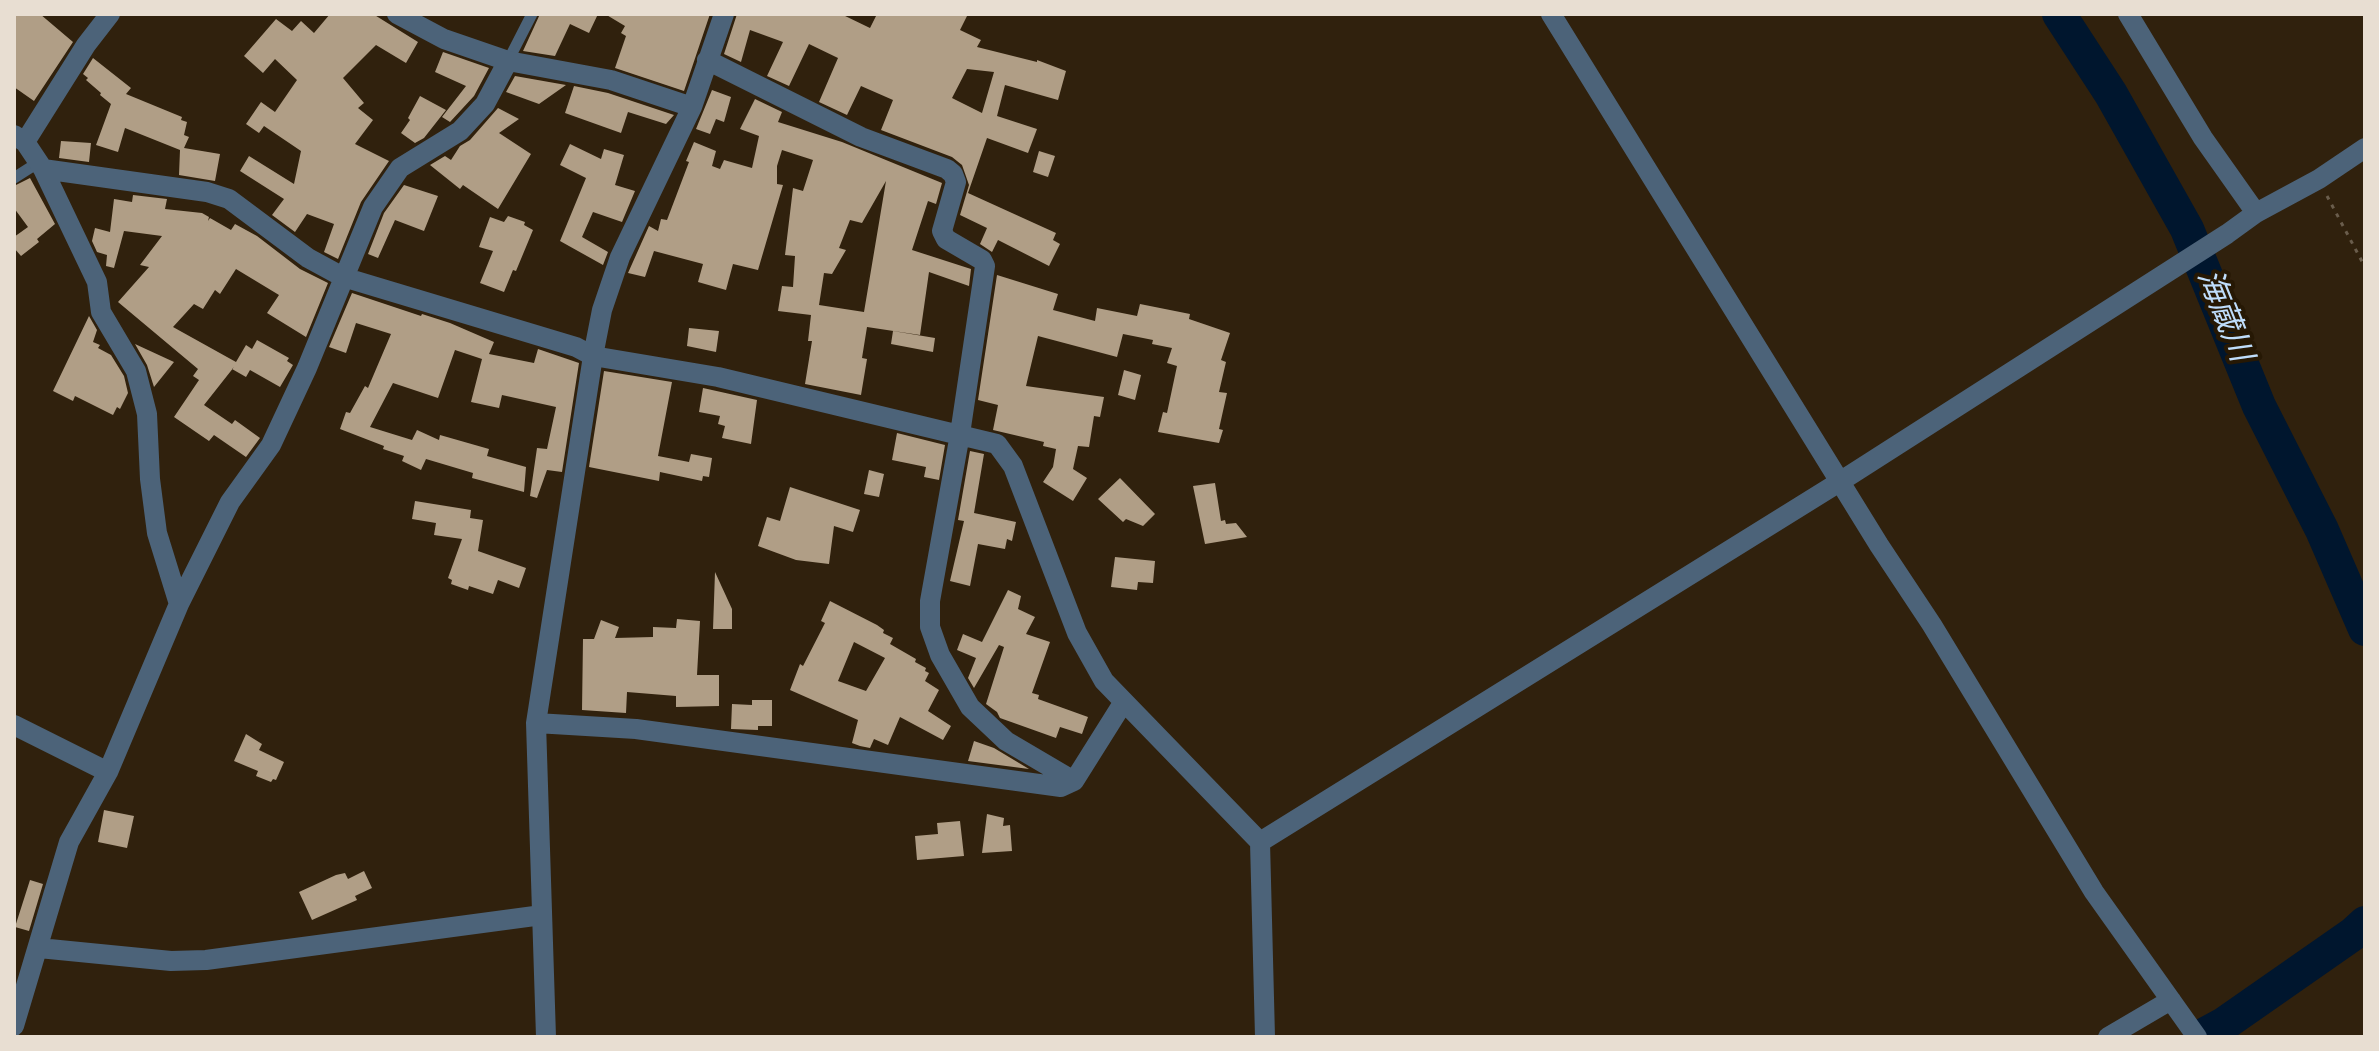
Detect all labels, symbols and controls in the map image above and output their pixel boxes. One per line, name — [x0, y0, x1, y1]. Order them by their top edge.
water label: 海蔵川 — [2187, 264, 2259, 368]

